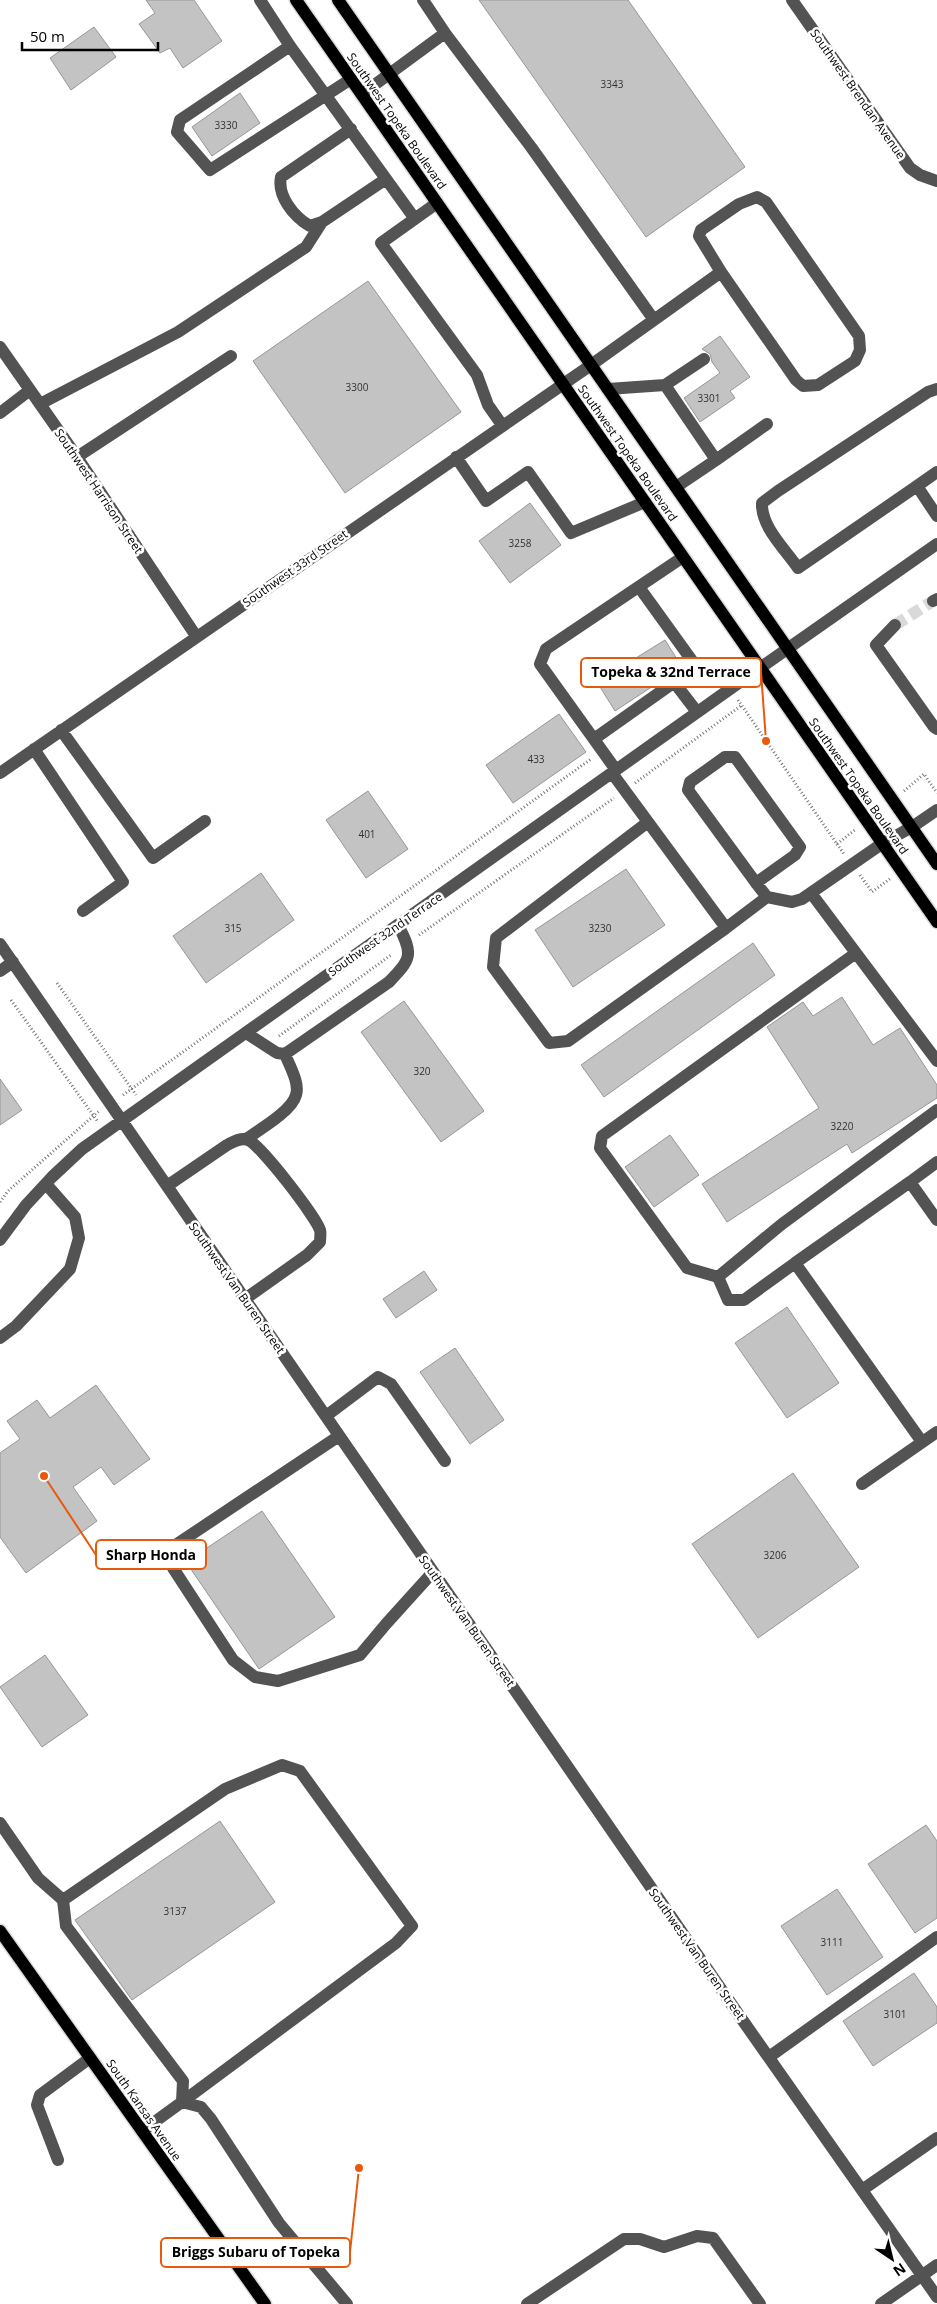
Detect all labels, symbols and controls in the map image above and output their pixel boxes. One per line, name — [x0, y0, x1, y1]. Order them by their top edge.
scale bar — [22, 20, 159, 52]
text: 50 m — [30, 26, 65, 46]
street label: Southwest Brendan Avenue — [807, 26, 910, 163]
street label: Southwest Topeka Boulevard — [343, 49, 451, 193]
house number: 3343 — [601, 77, 624, 91]
house number: 3330 — [215, 118, 238, 132]
house number: 3300 — [346, 380, 369, 394]
street label: Southwest Topeka Boulevard — [574, 381, 682, 525]
house number: 3301 — [698, 391, 720, 405]
street label: Southwest Harrison Street — [51, 425, 147, 557]
street label: Southwest 33rd Street — [239, 525, 351, 611]
house number: 3258 — [509, 536, 532, 550]
callout: Topeka & 32nd Terrace — [581, 658, 761, 687]
text: Topeka & 32nd Terrace — [591, 662, 751, 681]
street label: Southwest Topeka Boulevard — [805, 714, 913, 858]
house number: 433 — [527, 752, 545, 766]
house number: 401 — [358, 827, 376, 841]
street label: Southwest 32nd Terrace — [325, 888, 446, 980]
house number: 315 — [224, 921, 242, 935]
house number: 3230 — [589, 921, 612, 935]
house number: 320 — [413, 1064, 431, 1078]
house number: 3220 — [831, 1119, 854, 1133]
street label: Southwest Van Buren Street — [185, 1219, 289, 1357]
callout: Sharp Honda — [96, 1540, 206, 1569]
text: Sharp Honda — [106, 1545, 196, 1564]
house number: 3206 — [764, 1548, 787, 1562]
street label: Southwest Van Buren Street — [415, 1552, 519, 1690]
street label: Southwest Van Buren Street — [645, 1885, 749, 2023]
house number: 3137 — [164, 1904, 187, 1918]
house number: 3111 — [821, 1935, 843, 1949]
house number: 3101 — [884, 2007, 906, 2021]
street label: South Kansas Avenue — [103, 2056, 186, 2164]
north arrow — [867, 2234, 917, 2284]
callout: Briggs Subaru of Topeka — [161, 2238, 350, 2267]
text: Briggs Subaru of Topeka — [172, 2242, 340, 2261]
text: N — [890, 2259, 910, 2281]

